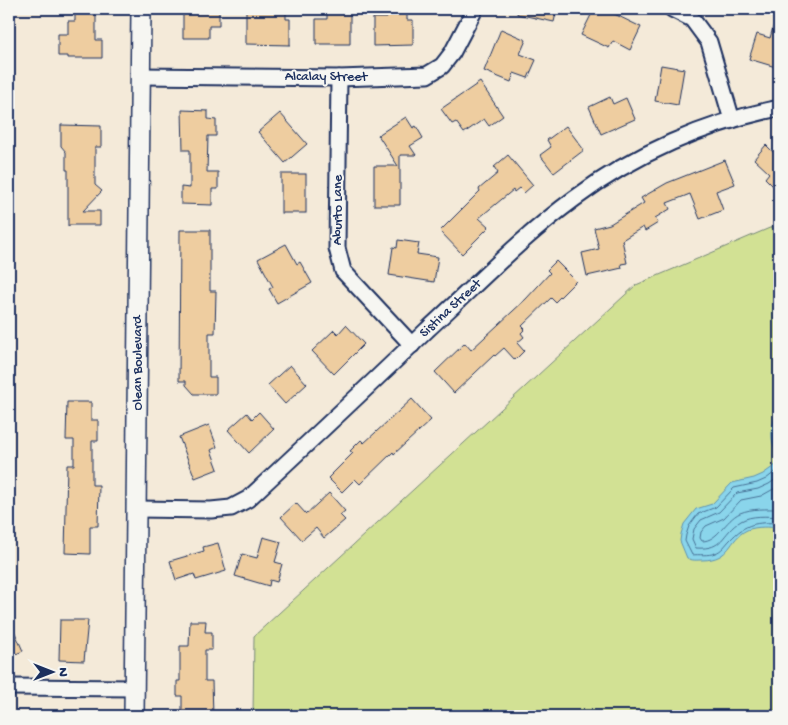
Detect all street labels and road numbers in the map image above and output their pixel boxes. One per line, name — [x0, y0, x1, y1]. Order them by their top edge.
street label: Alcalay Street — [285, 69, 368, 86]
street label: Aburto Lane — [330, 174, 347, 245]
street label: Sistina Street — [416, 275, 486, 342]
street label: Olean Boulevard — [130, 314, 147, 410]

